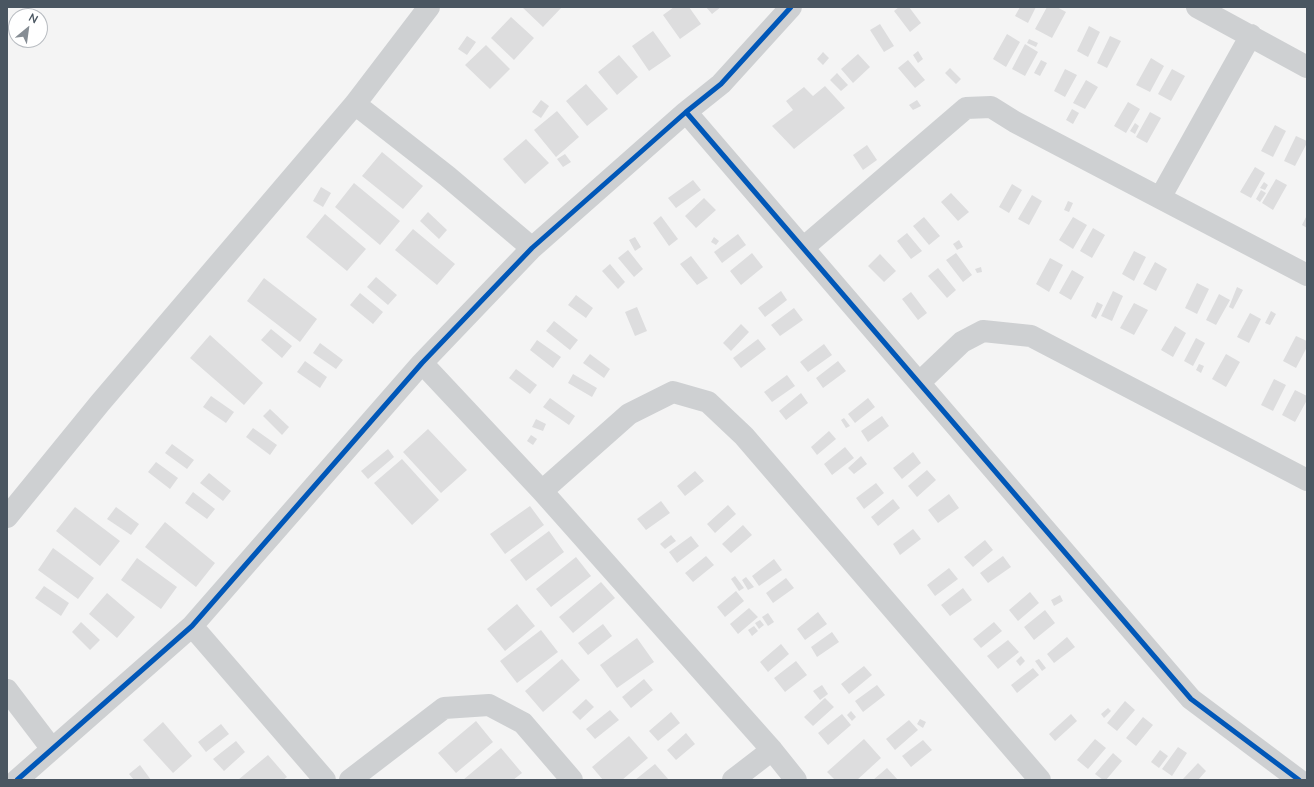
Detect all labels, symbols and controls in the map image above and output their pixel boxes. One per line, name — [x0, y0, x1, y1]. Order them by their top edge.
north arrow — [8, 8, 48, 48]
text: N — [27, 10, 40, 26]

